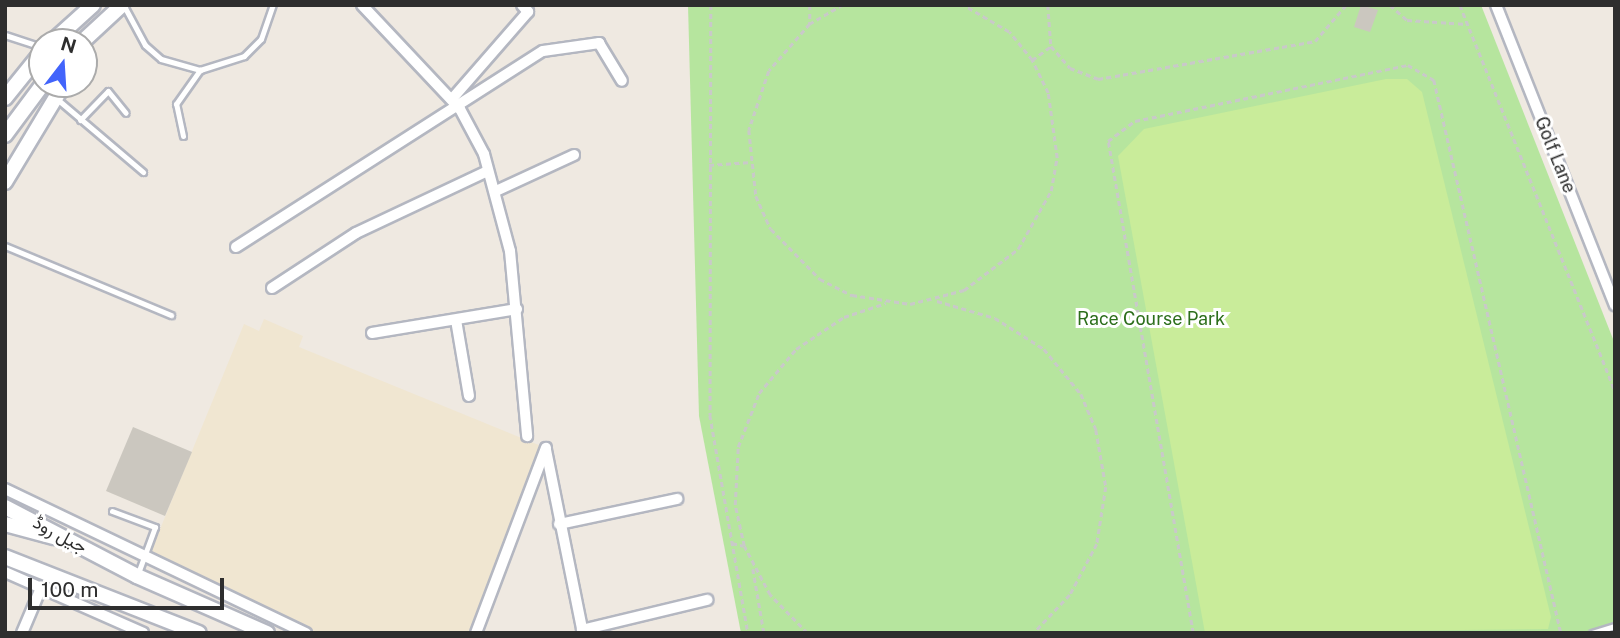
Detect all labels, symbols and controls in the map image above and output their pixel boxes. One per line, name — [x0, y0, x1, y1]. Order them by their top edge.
north arrow — [28, 28, 98, 98]
text: N — [58, 32, 79, 58]
street label: Golf Lane — [1530, 114, 1580, 196]
park label: Race Course Park — [1077, 308, 1225, 330]
street label: جیل روڈ — [29, 512, 91, 558]
scale bar — [32, 564, 228, 608]
text: 100 m — [41, 577, 98, 602]

